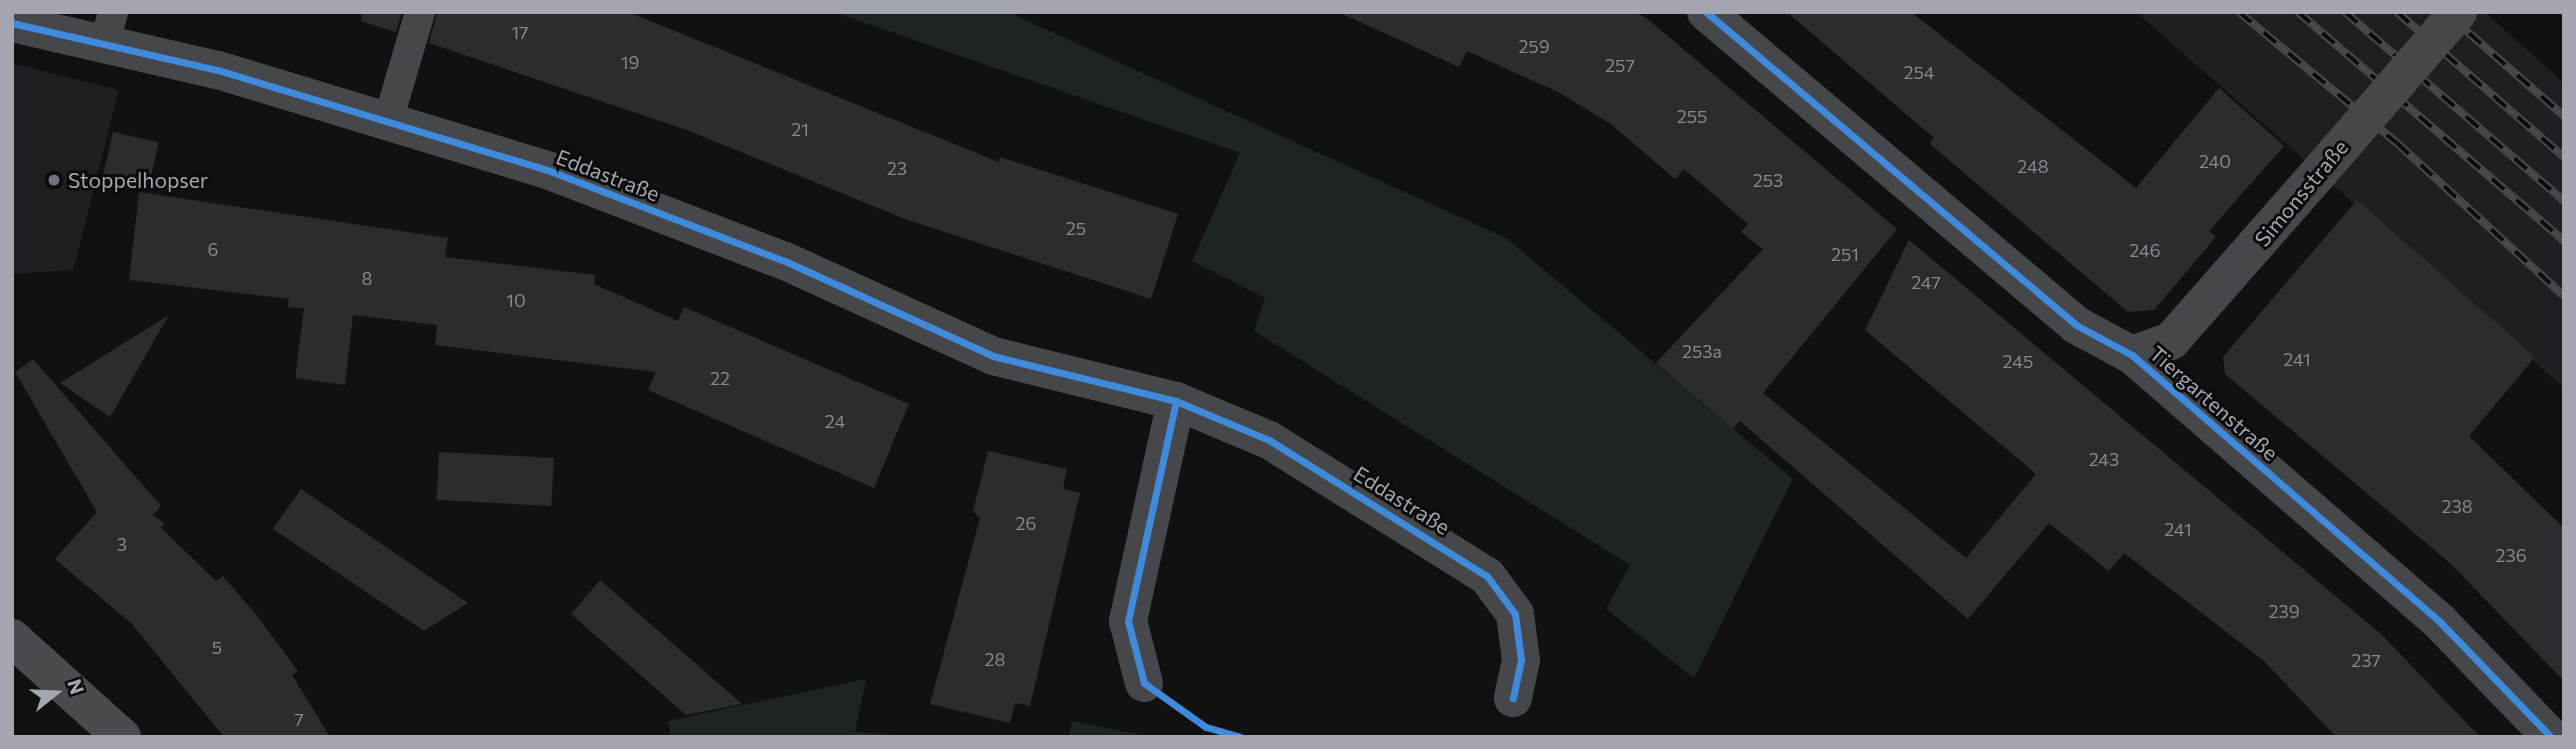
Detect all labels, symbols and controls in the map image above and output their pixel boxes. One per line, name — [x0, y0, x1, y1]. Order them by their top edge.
house number: 17 — [511, 21, 529, 43]
house number: 259 — [1518, 35, 1550, 57]
house number: 19 — [621, 51, 639, 73]
house number: 257 — [1605, 54, 1635, 76]
house number: 254 — [1903, 61, 1935, 83]
house number: 255 — [1677, 105, 1707, 127]
house number: 21 — [791, 118, 809, 140]
street label: Simonsstraße — [2249, 135, 2353, 251]
street label: Eddastraße — [553, 144, 663, 206]
house number: 240 — [2199, 150, 2231, 172]
house number: 248 — [2017, 155, 2049, 177]
house number: 23 — [887, 157, 907, 179]
place label: Stoppelhopser — [68, 167, 208, 193]
house number: 253 — [1753, 169, 1783, 191]
marker: Stoppelhopser — [46, 172, 62, 188]
house number: 25 — [1066, 217, 1086, 239]
house number: 6 — [208, 238, 218, 260]
house number: 246 — [2129, 239, 2161, 261]
house number: 251 — [1831, 243, 1859, 265]
house number: 8 — [362, 267, 372, 289]
house number: 247 — [1911, 271, 1941, 293]
house number: 10 — [506, 289, 526, 311]
house number: 253a — [1682, 340, 1722, 362]
street label: Tiergartenstraße — [2145, 340, 2283, 466]
house number: 241 — [2283, 348, 2311, 370]
house number: 245 — [2003, 350, 2033, 372]
house number: 22 — [710, 367, 730, 389]
house number: 24 — [825, 410, 845, 432]
house number: 243 — [2089, 448, 2119, 470]
street label: Eddastraße — [1349, 460, 1455, 540]
house number: 238 — [2441, 495, 2473, 517]
house number: 26 — [1016, 512, 1036, 534]
house number: 241 — [2164, 518, 2192, 540]
house number: 3 — [117, 533, 127, 555]
house number: 236 — [2495, 544, 2527, 566]
house number: 239 — [2268, 600, 2300, 622]
house number: 5 — [212, 636, 222, 658]
house number: 28 — [985, 648, 1005, 670]
house number: 237 — [2351, 649, 2381, 671]
north arrow — [21, 658, 91, 728]
text: N — [63, 676, 90, 697]
house number: 7 — [294, 708, 304, 730]

